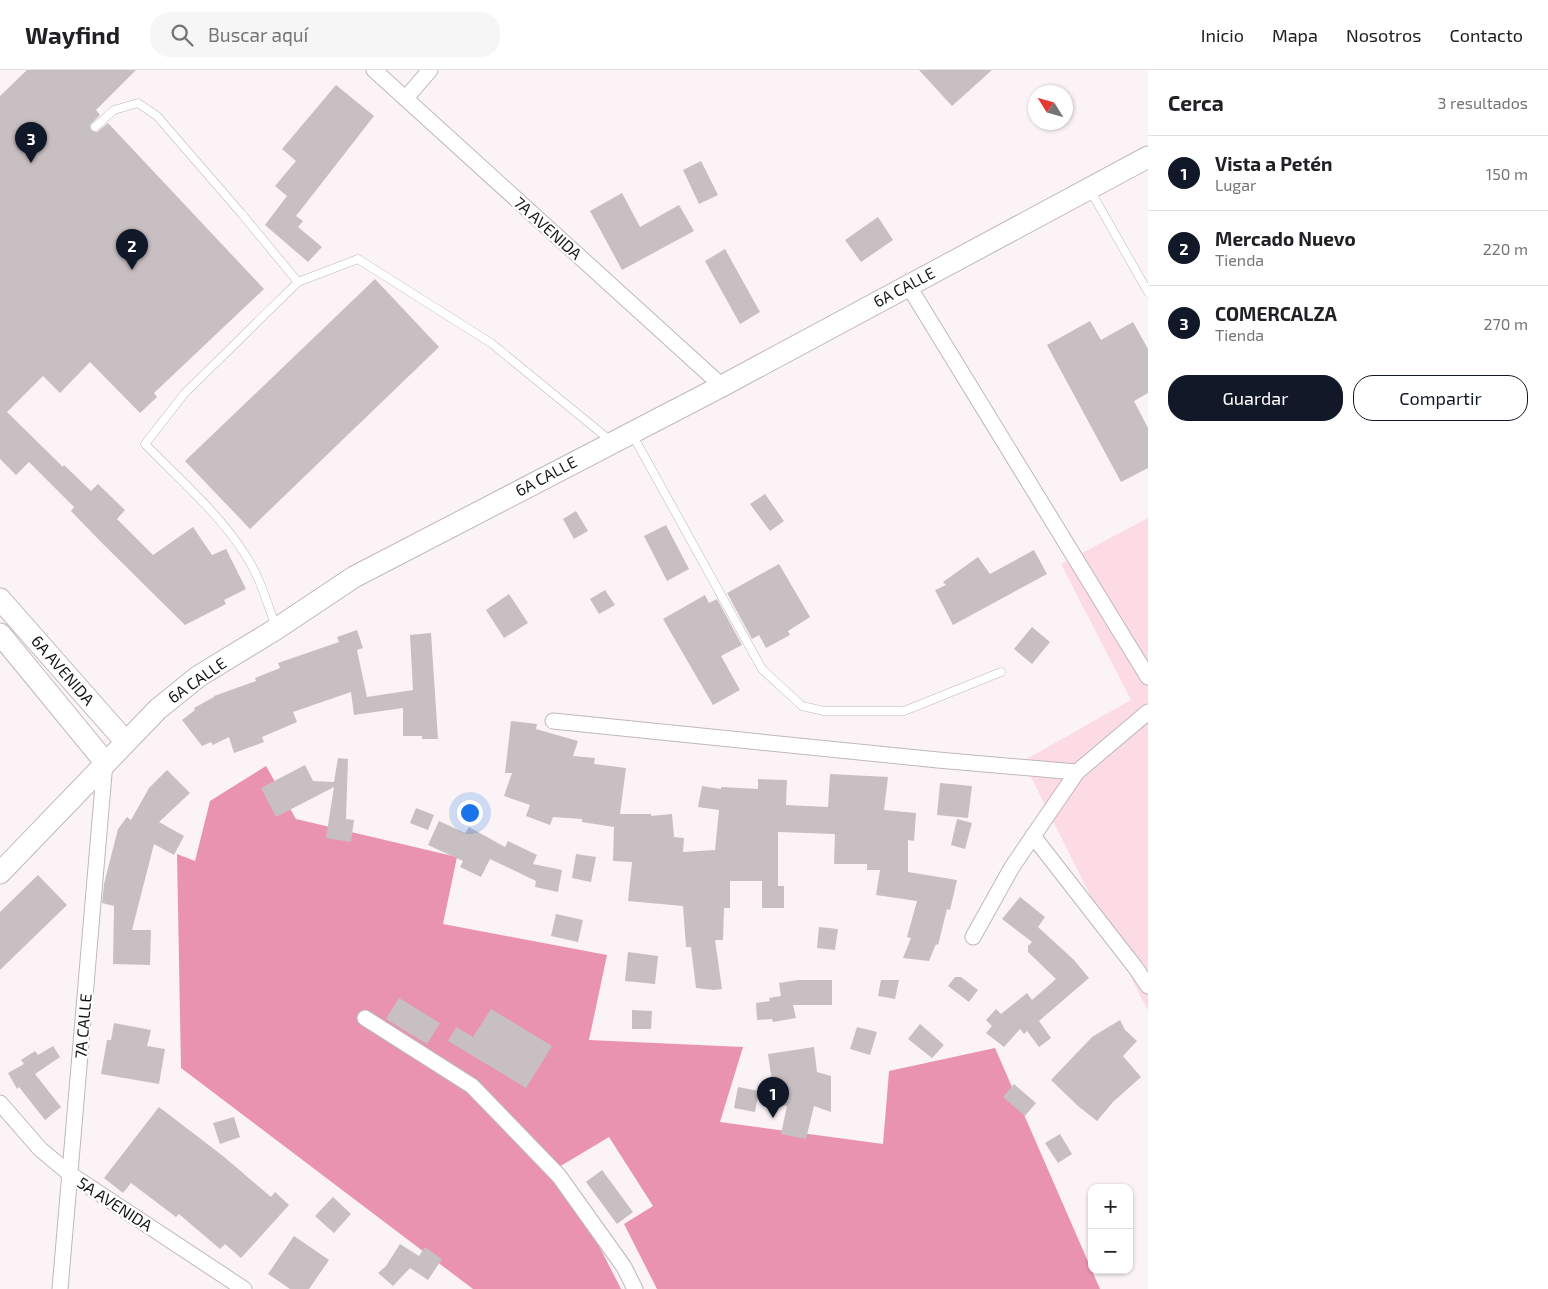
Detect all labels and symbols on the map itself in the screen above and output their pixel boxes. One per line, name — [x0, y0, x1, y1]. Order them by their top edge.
north arrow — [1028, 85, 1073, 130]
pin: 3 — [15, 122, 47, 163]
street label: 7A AVENIDA — [511, 192, 586, 263]
pin: 2 — [116, 229, 148, 270]
street label: 6A CALLE — [870, 262, 938, 311]
street label: 6A CALLE — [512, 451, 580, 500]
street label: 6A AVENIDA — [28, 631, 99, 708]
street label: 6A CALLE — [164, 653, 230, 707]
your location — [457, 800, 483, 826]
street label: 7A CALLE — [70, 993, 95, 1059]
pin: 1 — [757, 1077, 789, 1118]
street label: 5A AVENIDA — [74, 1172, 156, 1235]

